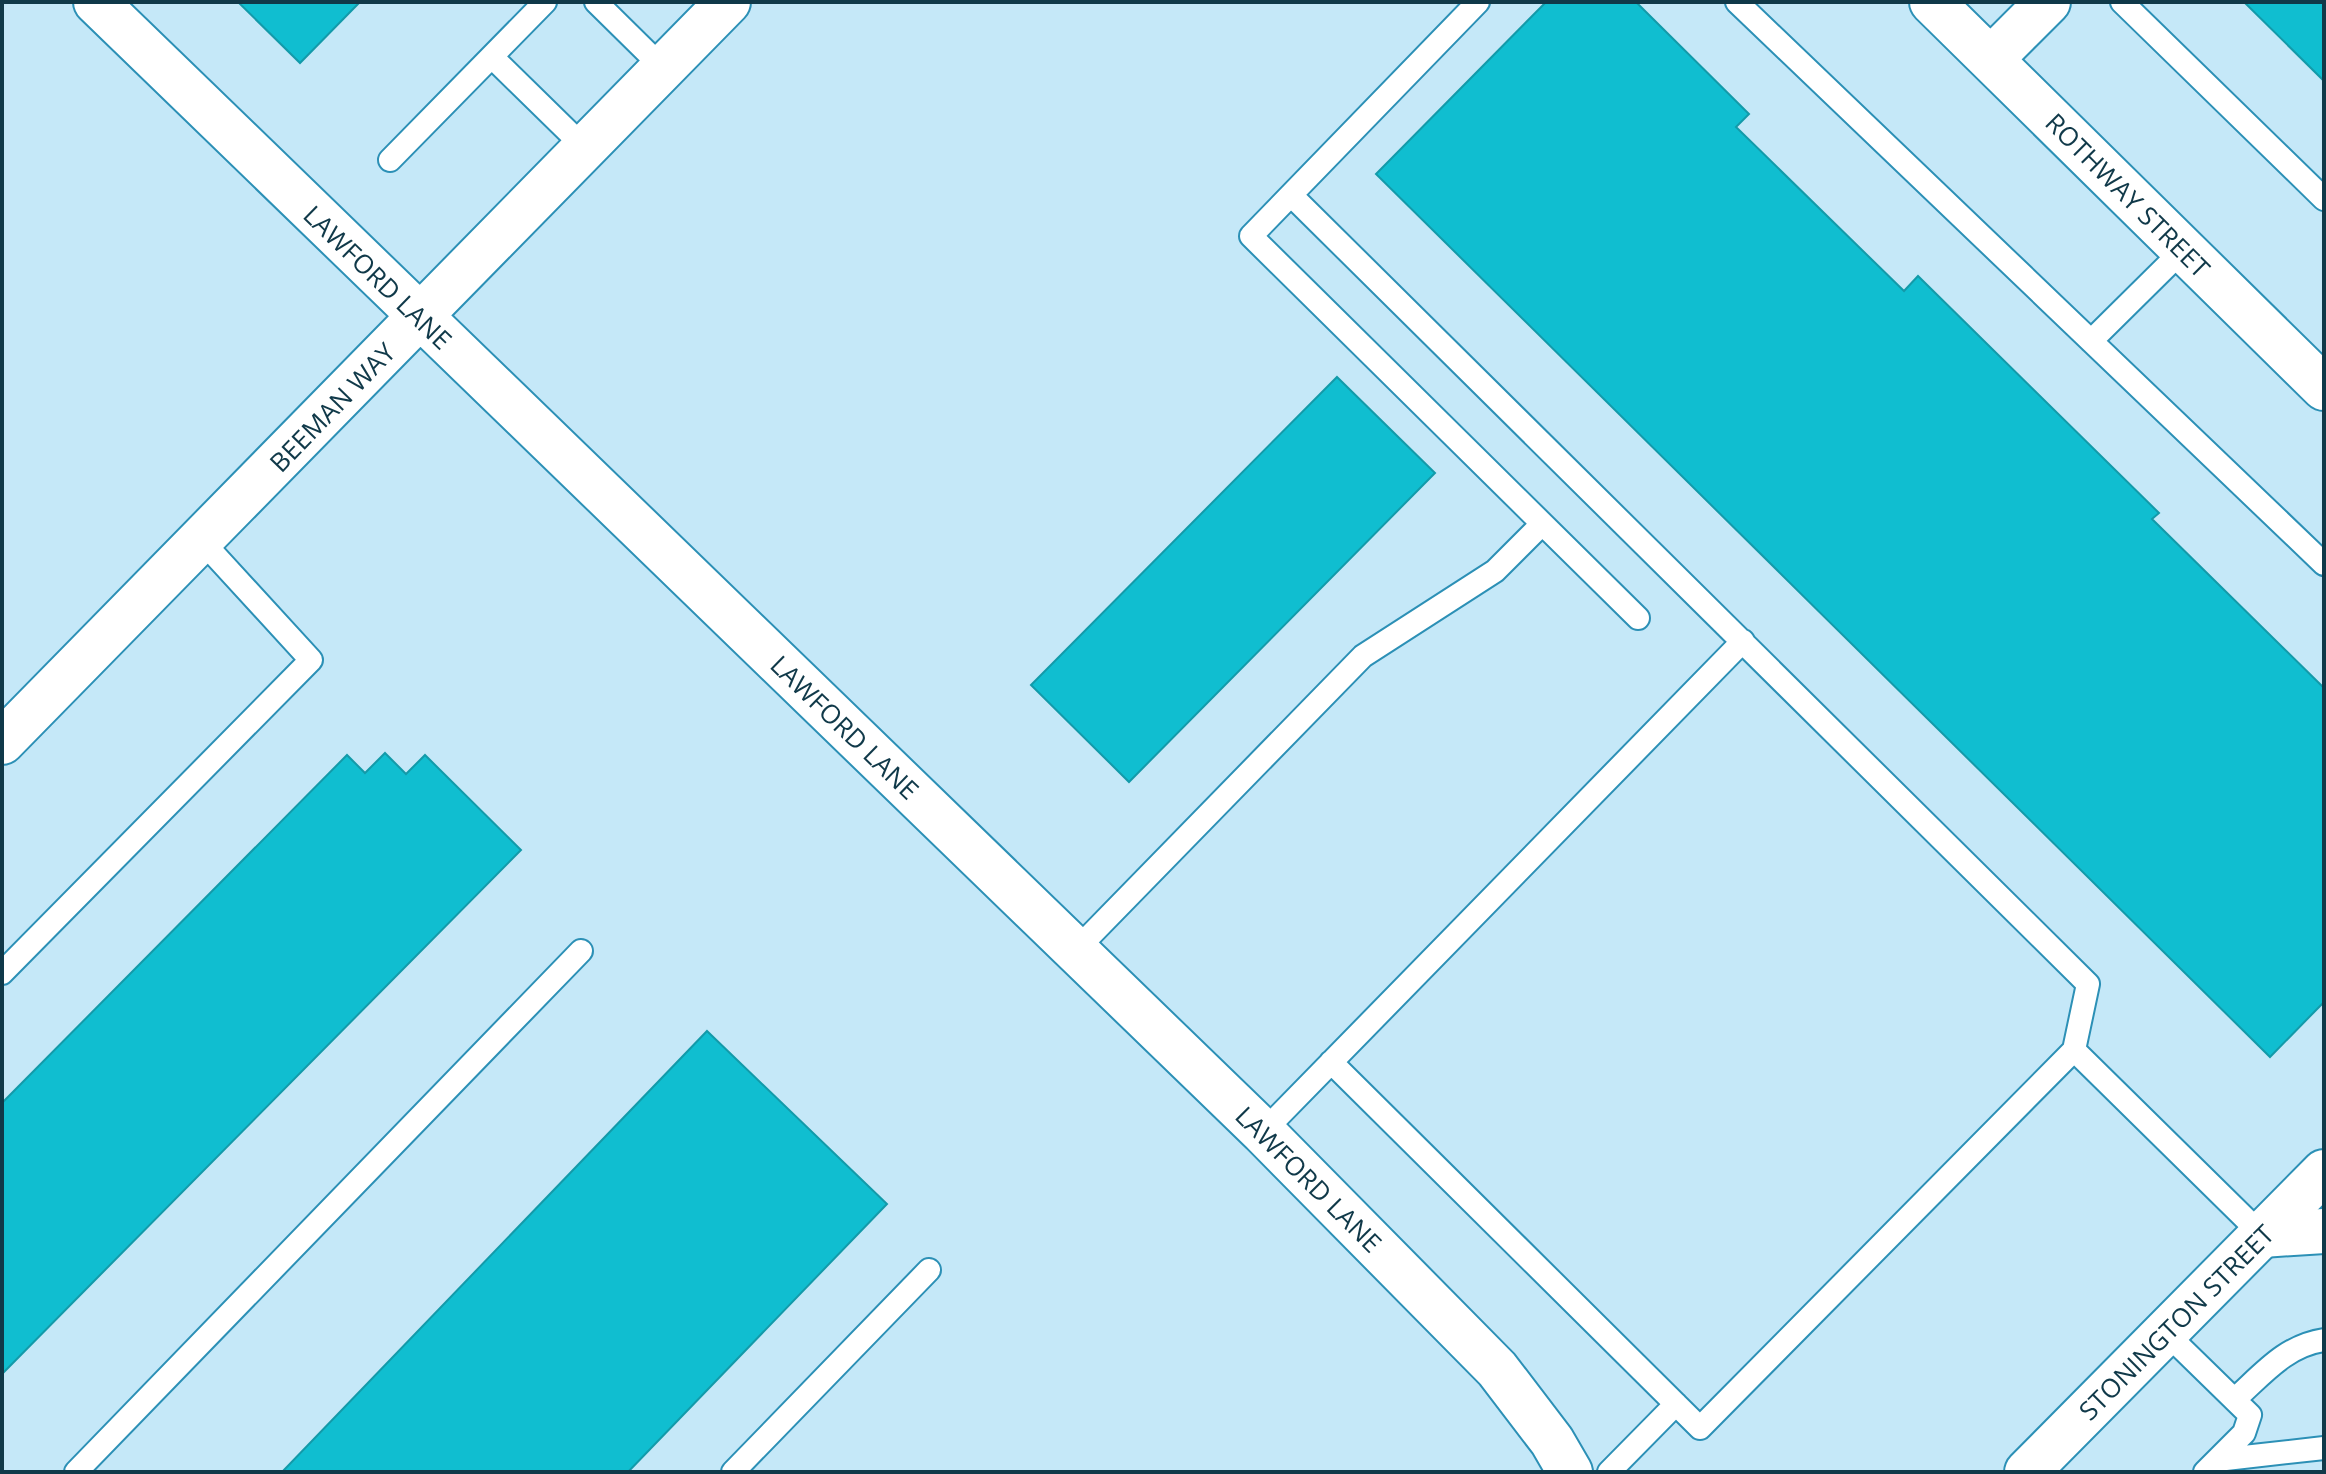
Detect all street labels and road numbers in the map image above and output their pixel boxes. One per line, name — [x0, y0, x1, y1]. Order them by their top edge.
street label: ROTHWAY STREET — [2038, 105, 2219, 286]
street label: LAWFORD LANE — [296, 197, 460, 357]
street label: BEEMAN WAY — [261, 334, 403, 480]
street label: LAWFORD LANE — [763, 647, 927, 807]
street label: LAWFORD LANE — [1228, 1098, 1390, 1260]
street label: STONINGTON STREET — [2070, 1216, 2282, 1428]

